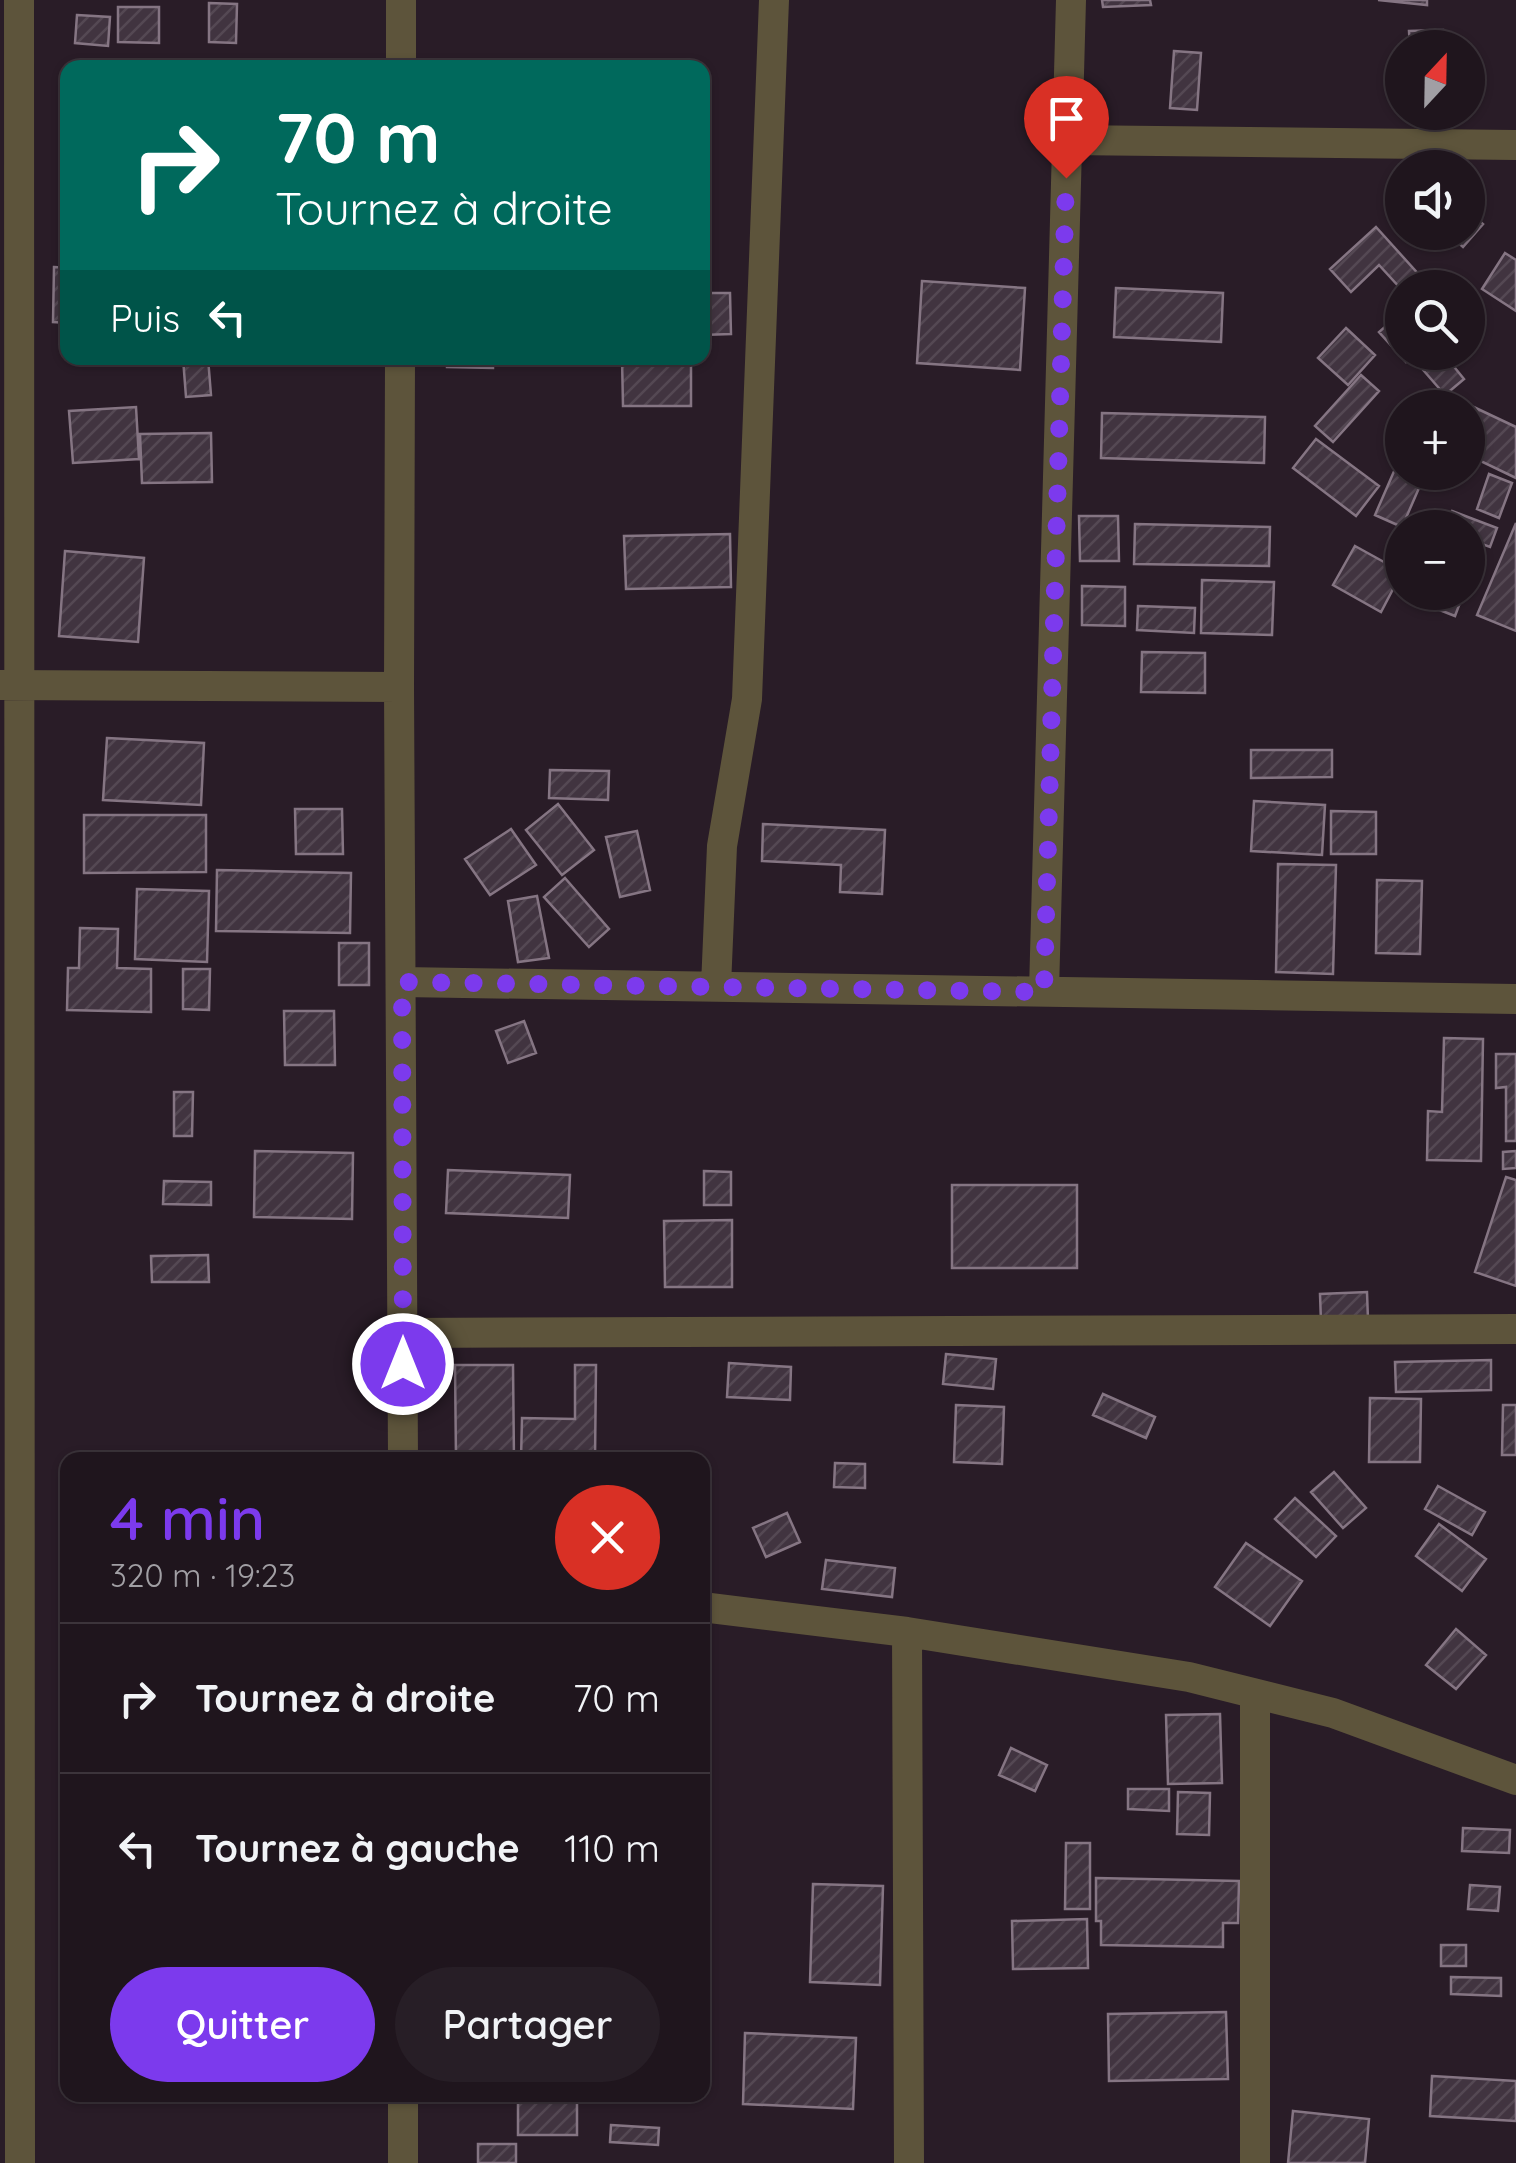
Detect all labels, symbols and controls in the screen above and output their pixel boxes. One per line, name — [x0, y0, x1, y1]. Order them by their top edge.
north arrow — [1385, 30, 1485, 130]
map controls — [1385, 30, 1485, 610]
pin — [1024, 76, 1109, 179]
icon: arrive — [1039, 91, 1094, 146]
text: 70 m — [275, 93, 441, 181]
icon: right — [110, 100, 240, 230]
button: sound — [1385, 150, 1485, 250]
text: Tournez à droite — [275, 180, 613, 236]
button: search — [1385, 270, 1485, 370]
icon: left — [200, 290, 255, 345]
text: Puis — [110, 294, 180, 342]
button: + — [1385, 390, 1485, 490]
button: − — [1385, 510, 1485, 610]
position arrow — [351, 1312, 455, 1416]
text: 4 min — [110, 1480, 265, 1555]
button: close — [555, 1485, 660, 1590]
text: 320 m · 19:23 — [110, 1555, 295, 1595]
icon: right — [110, 1671, 165, 1726]
text: Tournez à droite — [195, 1674, 495, 1722]
text: 70 m — [573, 1674, 660, 1722]
icon: left — [110, 1821, 165, 1876]
text: Tournez à gauche — [195, 1824, 520, 1872]
text: 110 m — [564, 1824, 660, 1872]
button: Quitter — [110, 1967, 375, 2082]
button: Partager — [395, 1967, 660, 2082]

